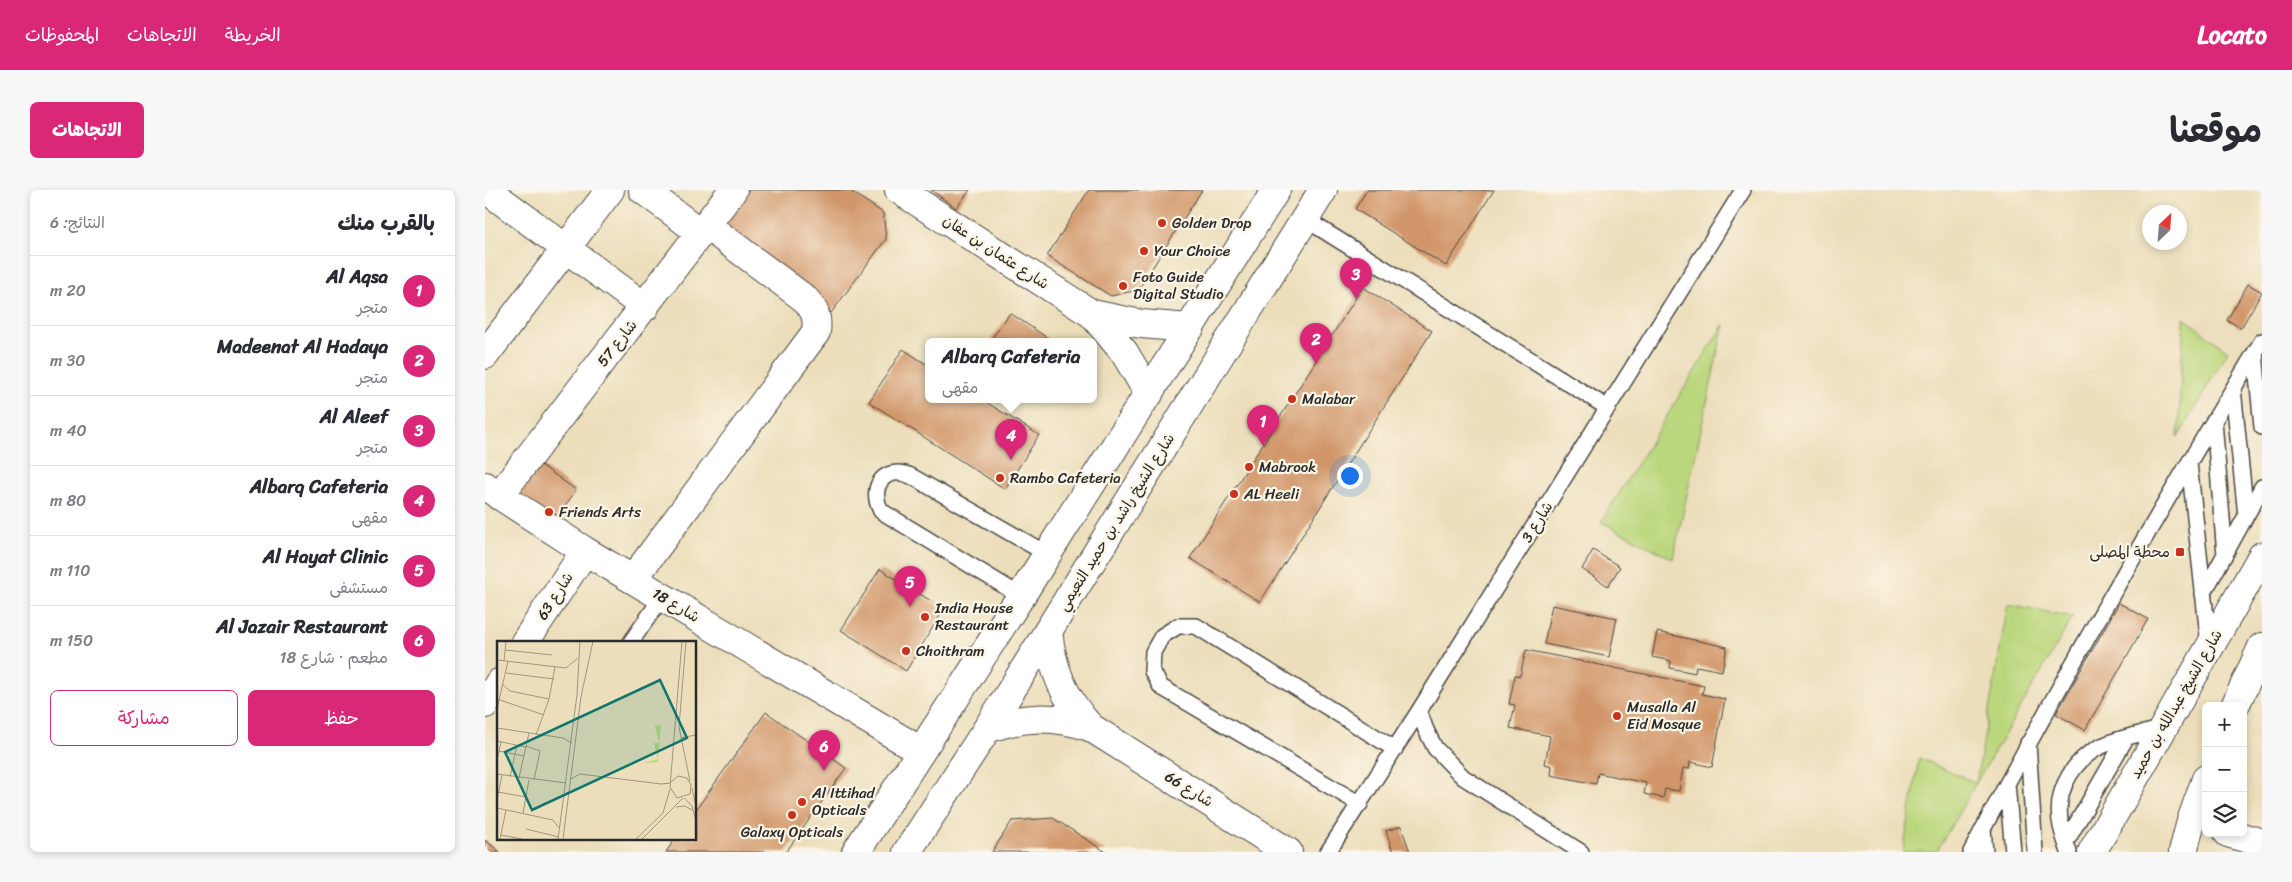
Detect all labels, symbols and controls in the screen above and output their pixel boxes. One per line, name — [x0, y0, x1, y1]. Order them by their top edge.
text: Locato — [2197, 14, 2267, 56]
text: المحفوظات — [25, 19, 99, 51]
text: الاتجاهات — [127, 19, 197, 51]
text: الخريطة — [225, 19, 281, 51]
text: موقعنا — [2169, 99, 2262, 161]
button: الاتجاهات — [30, 102, 144, 158]
text: بالقرب منك — [337, 204, 435, 242]
north arrow — [2142, 205, 2187, 250]
text: النتائج: 6 — [50, 208, 105, 237]
street label: شارع عثمان بن عفان — [937, 208, 1055, 296]
place label: Golden Drop — [1172, 210, 1251, 236]
marker: Golden Drop — [1156, 217, 1168, 229]
place label: Your Choice — [1154, 238, 1231, 264]
marker: Your Choice — [1138, 245, 1150, 257]
pin: 3 — [1340, 258, 1372, 299]
text: Al Aqsa — [326, 260, 388, 293]
place label: Foto Guide Digital Studio — [1133, 264, 1224, 307]
text: 20 m — [50, 276, 86, 305]
text: 1 — [416, 276, 422, 305]
marker: Foto Guide Digital Studio — [1117, 280, 1129, 292]
text: متجر — [357, 293, 388, 322]
street label: شارع 57 — [590, 314, 644, 372]
pin: 2 — [1300, 323, 1332, 364]
text: Madeenat Al Hadaya — [217, 330, 388, 363]
popup — [925, 338, 1097, 403]
text: Albarq Cafeteria — [942, 340, 1080, 373]
text: 30 m — [50, 346, 85, 375]
text: 2 — [414, 346, 424, 375]
text: متجر — [357, 363, 388, 392]
text: مقهى — [942, 373, 978, 402]
place label: Malabar — [1302, 386, 1356, 412]
marker: Malabar — [1286, 393, 1298, 405]
text: Al Aleef — [320, 400, 388, 433]
pin: 1 — [1247, 405, 1279, 446]
text: 40 m — [50, 416, 87, 445]
text: 3 — [415, 416, 423, 445]
pin: 4 — [995, 419, 1027, 460]
street label: شارع الشيخ راشد بن حميد النعيمي — [1050, 428, 1182, 616]
text: متجر — [357, 433, 388, 462]
place label: Mabrook — [1259, 454, 1316, 480]
marker: Mabrook — [1243, 461, 1255, 473]
your location — [1337, 463, 1363, 489]
place label: Rambo Cafeteria — [1010, 465, 1121, 491]
text: Albarq Cafeteria — [250, 470, 388, 503]
marker: Rambo Cafeteria — [994, 472, 1006, 484]
place label: AL Heeli — [1243, 481, 1300, 507]
text: 80 m — [50, 486, 86, 515]
text: 4 — [414, 486, 424, 515]
marker: AL Heeli — [1228, 488, 1240, 500]
street label: شارع 3 — [1514, 496, 1560, 548]
place label: Friends Arts — [559, 499, 641, 525]
text: مقهى — [351, 503, 388, 532]
marker: Friends Arts — [543, 506, 555, 518]
place label: محطة المصلى — [2089, 539, 2170, 565]
text: Al Hayat Clinic — [263, 540, 388, 573]
marker: محطة المصلى — [2174, 546, 2186, 558]
text: 110 m — [50, 556, 90, 585]
text: 5 — [414, 556, 424, 585]
pin: 5 — [894, 566, 926, 607]
street label: شارع 63 — [530, 567, 580, 625]
text: مستشفى — [329, 573, 388, 602]
street label: شارع 18 — [647, 581, 705, 629]
place label: India House Restaurant — [934, 595, 1013, 638]
text: Al Jazair Restaurant — [216, 610, 388, 643]
marker: India House Restaurant — [919, 611, 931, 623]
street label: شارع الشيخ عبدالله بن حميد — [2123, 624, 2229, 784]
text: 150 m — [50, 626, 93, 655]
text: 6 — [414, 626, 424, 655]
place label: Choithram — [916, 638, 985, 664]
inset map — [497, 641, 696, 840]
text: مطعم · شارع 18 — [280, 643, 388, 672]
marker: Choithram — [900, 645, 912, 657]
button: مشاركة — [50, 690, 238, 746]
button: حفظ — [248, 690, 435, 746]
place label: Musalla Al Eid Mosque — [1627, 694, 1701, 737]
map controls — [2202, 702, 2247, 837]
button: + — [2202, 702, 2247, 747]
marker: Musalla Al Eid Mosque — [1611, 710, 1623, 722]
pin: 6 — [808, 730, 840, 771]
button: − — [2202, 747, 2247, 792]
street label: شارع 66 — [1159, 764, 1219, 814]
place label: Al Ittihad Opticals — [811, 780, 876, 823]
button: layers — [2202, 792, 2247, 837]
marker: Al Ittihad Opticals — [796, 796, 808, 808]
marker: Galaxy Opticals — [786, 809, 798, 821]
place label: Galaxy Opticals — [741, 819, 843, 845]

